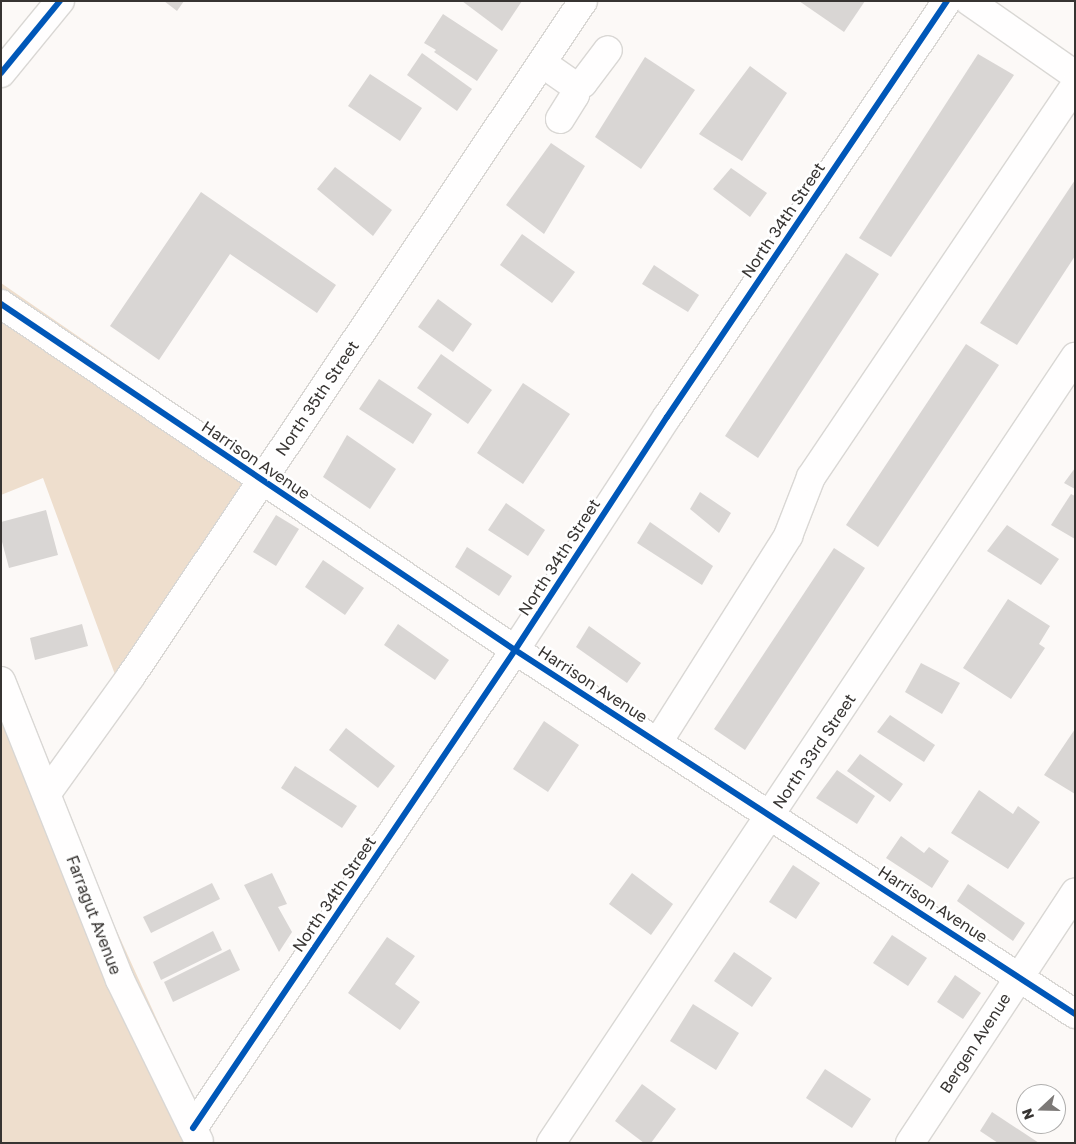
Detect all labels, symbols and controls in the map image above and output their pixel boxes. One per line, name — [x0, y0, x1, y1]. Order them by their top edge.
street label: North 34th Street — [737, 159, 829, 281]
street label: North 35th Street — [271, 337, 363, 459]
street label: Harrison Avenue — [198, 417, 314, 503]
street label: North 34th Street — [514, 495, 604, 619]
street label: Harrison Avenue — [535, 642, 651, 726]
street label: North 33rd Street — [768, 690, 860, 812]
street label: North 34th Street — [288, 833, 380, 955]
street label: Farragut Avenue — [62, 853, 126, 977]
street label: Harrison Avenue — [875, 862, 991, 946]
street label: Bergen Avenue — [935, 989, 1015, 1097]
north arrow — [1016, 1084, 1066, 1134]
text: N — [1018, 1106, 1037, 1122]

